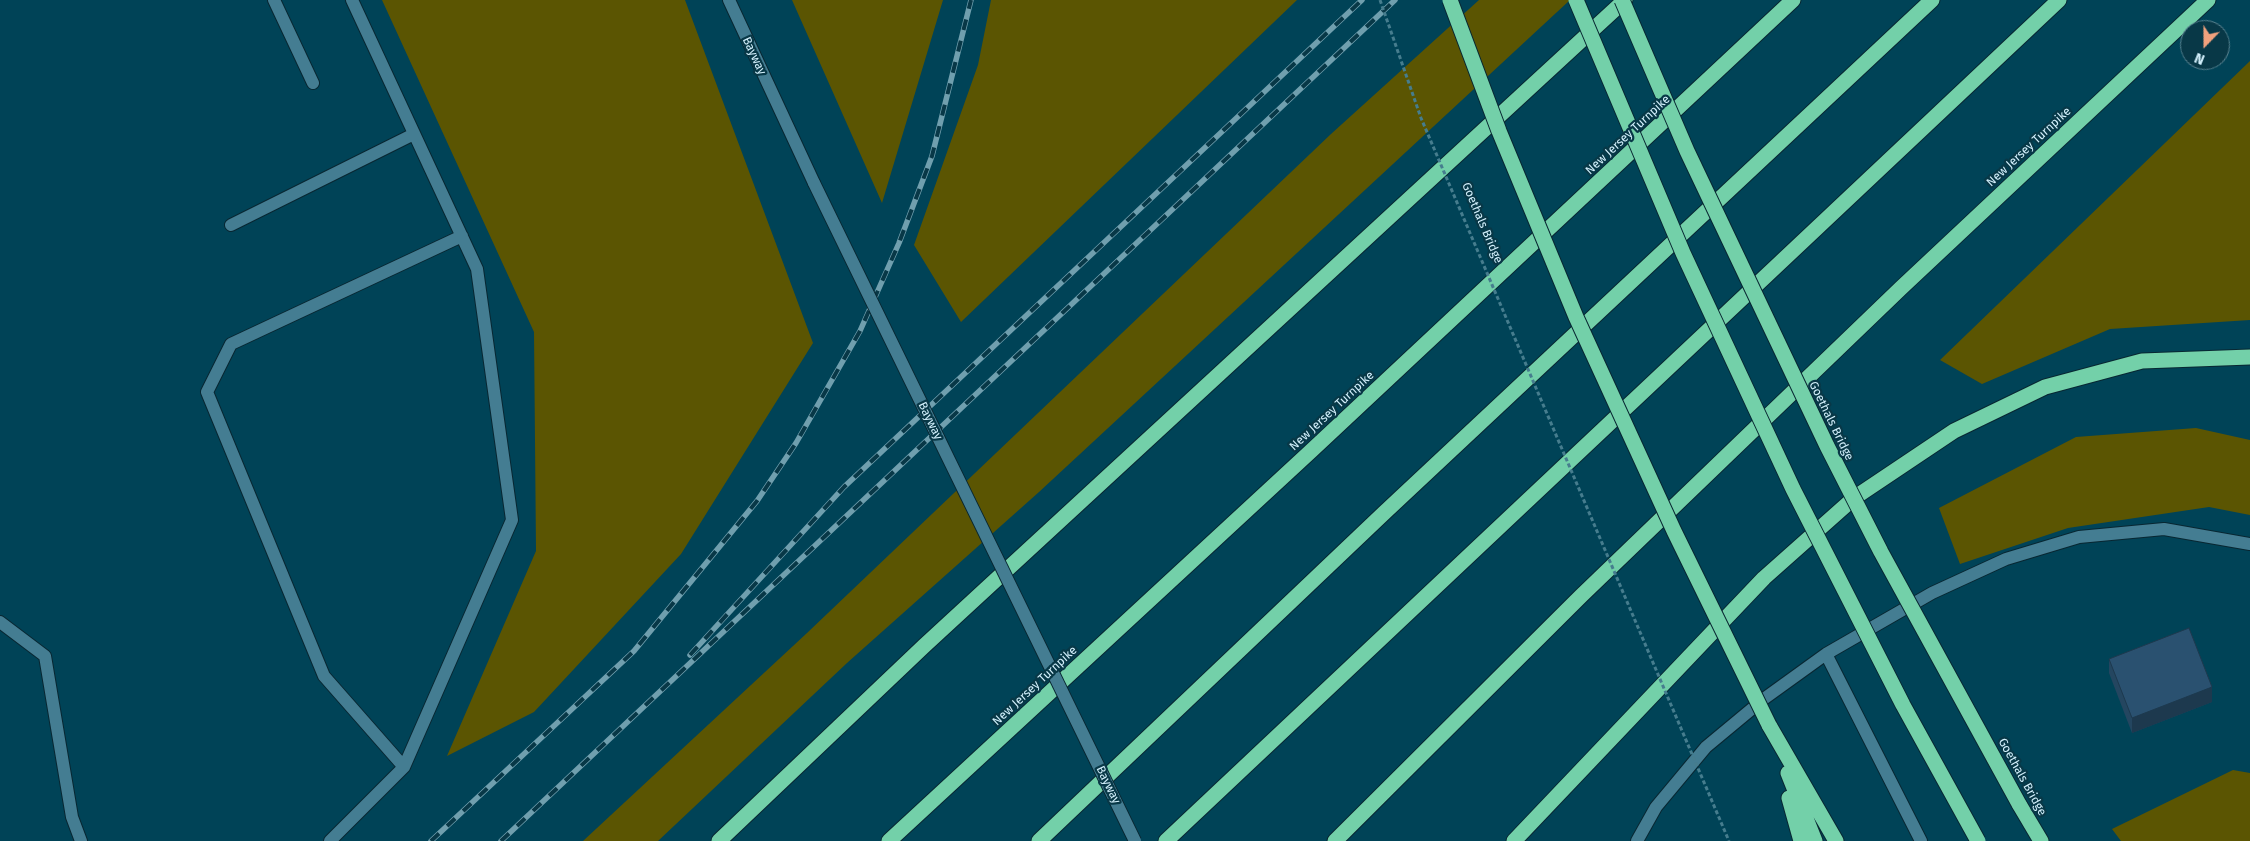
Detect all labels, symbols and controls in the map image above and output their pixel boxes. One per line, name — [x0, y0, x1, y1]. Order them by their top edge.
north arrow — [2180, 20, 2230, 70]
street label: Bayway — [739, 35, 769, 77]
text: N — [2192, 49, 2207, 68]
street label: New Jersey Turnpike — [1583, 92, 1673, 178]
street label: New Jersey Turnpike — [1984, 104, 2074, 190]
street label: Goethals Bridge — [1459, 180, 1505, 266]
street label: New Jersey Turnpike — [1287, 368, 1377, 454]
street label: Goethals Bridge — [1806, 379, 1856, 463]
street label: Bayway — [915, 400, 945, 442]
street label: New Jersey Turnpike — [990, 643, 1080, 729]
street label: Goethals Bridge — [1995, 736, 2049, 818]
street label: Bayway — [1093, 764, 1123, 806]

